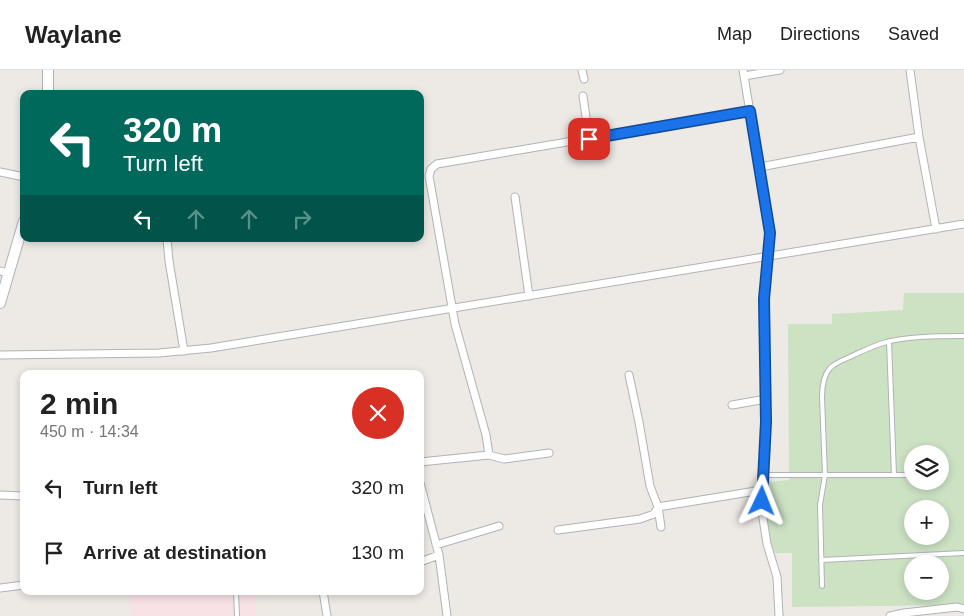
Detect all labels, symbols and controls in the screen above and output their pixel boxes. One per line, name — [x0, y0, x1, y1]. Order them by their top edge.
text: Waylane — [25, 21, 121, 48]
text: Map — [717, 24, 752, 44]
text: Directions — [780, 24, 860, 44]
text: Saved — [888, 24, 939, 44]
icon: left — [40, 110, 105, 175]
text: 320 m — [123, 110, 222, 149]
pin — [568, 118, 610, 160]
icon: arrive — [575, 125, 603, 153]
text: Turn left — [123, 151, 203, 176]
icon: left — [129, 205, 157, 233]
icon: ahead — [182, 205, 210, 233]
icon: ahead — [235, 205, 263, 233]
icon: right — [288, 205, 316, 233]
text: 2 min — [40, 387, 118, 420]
button: close — [352, 387, 404, 439]
text: 450 m · 14:34 — [40, 423, 139, 440]
map controls — [904, 445, 949, 600]
button: layers — [904, 445, 949, 490]
icon: left — [40, 474, 68, 502]
position arrow — [735, 474, 787, 526]
text: Turn left — [83, 477, 158, 498]
text: 320 m — [351, 477, 404, 498]
button: + — [904, 500, 949, 545]
icon: arrive — [40, 539, 68, 567]
text: Arrive at destination — [83, 542, 267, 563]
text: 130 m — [351, 542, 404, 563]
button: − — [904, 555, 949, 600]

